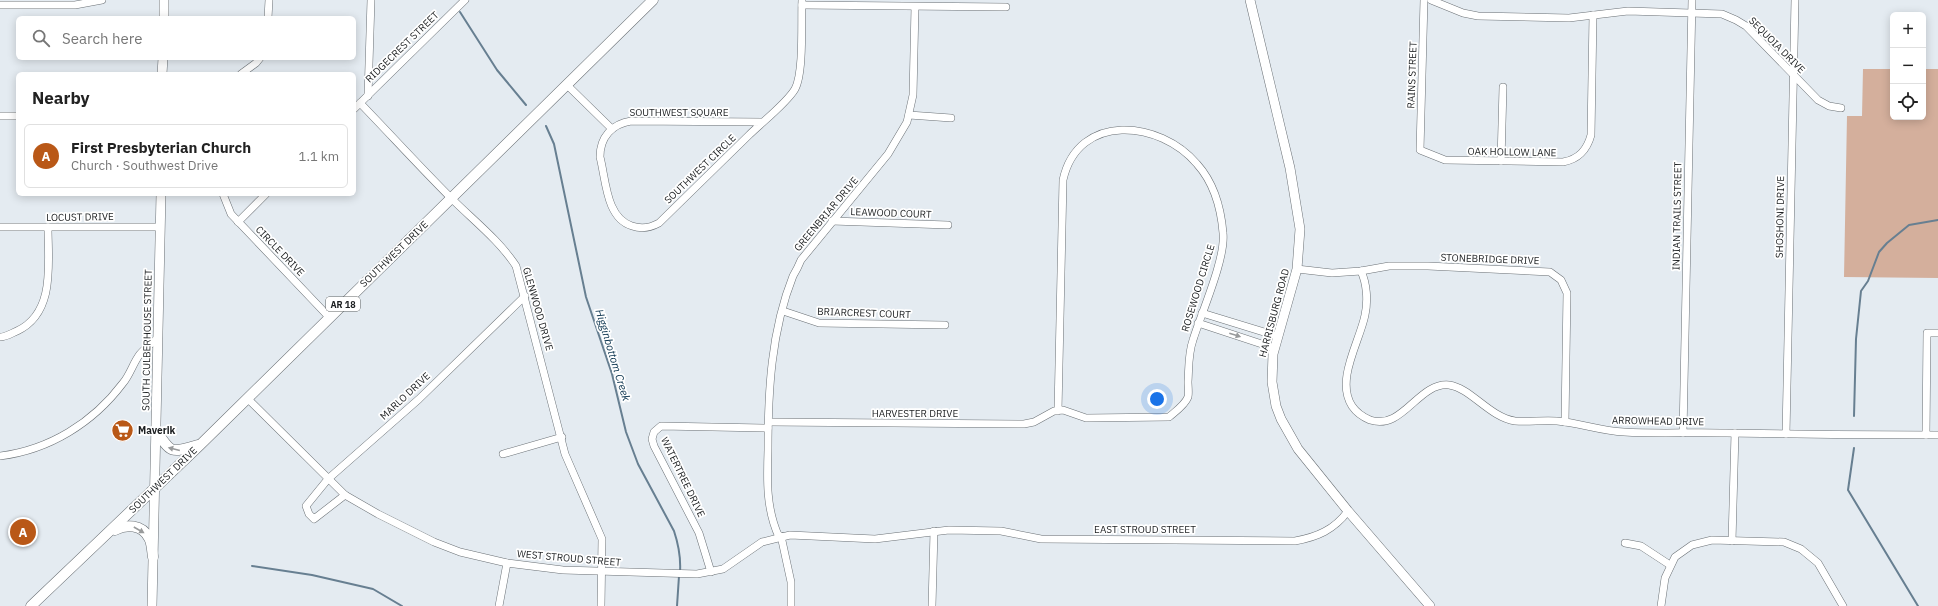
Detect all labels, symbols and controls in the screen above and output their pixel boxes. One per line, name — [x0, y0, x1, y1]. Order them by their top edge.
street label: RIDGECREST STREET — [362, 8, 442, 85]
map controls — [1890, 12, 1926, 120]
button: + — [1890, 12, 1926, 48]
street label: SEQUOIA DRIVE — [1746, 14, 1808, 76]
search box — [16, 16, 356, 60]
icon: search — [30, 27, 52, 49]
text: Search here — [62, 29, 142, 48]
street label: RAINS STREET — [1404, 41, 1420, 109]
button: − — [1890, 48, 1926, 84]
button: locate — [1890, 84, 1926, 120]
text: Nearby — [32, 87, 90, 109]
street label: SOUTHWEST SQUARE — [629, 106, 729, 119]
street label: SOUTHWEST CIRCLE — [661, 131, 739, 207]
text: First Presbyterian Church — [71, 138, 251, 157]
street label: OAK HOLLOW LANE — [1468, 145, 1557, 159]
text: A — [42, 148, 50, 165]
text: 1.1 km — [299, 148, 339, 165]
text: Church · Southwest Drive — [71, 157, 218, 174]
street label: INDIAN TRAILS STREET — [1670, 161, 1684, 270]
street label: GREENBRIAR DRIVE — [791, 174, 861, 254]
street label: SHOSHONI DRIVE — [1773, 176, 1787, 258]
street label: LEAWOOD COURT — [850, 205, 932, 221]
street label: LOCUST DRIVE — [46, 210, 114, 224]
street label: SOUTHWEST DRIVE — [357, 218, 431, 290]
street label: CIRCLE DRIVE — [253, 223, 307, 279]
street label: ROSEWOOD CIRCLE — [1179, 243, 1218, 333]
street label: STONEBRIDGE DRIVE — [1440, 251, 1540, 267]
street label: GLENWOOD DRIVE — [520, 266, 556, 352]
street label: HARRISBURG ROAD — [1256, 267, 1292, 359]
street label: SOUTH CULBERHOUSE STREET — [139, 269, 155, 411]
road number: AR 18 — [326, 297, 360, 311]
street label: BRIARCREST COURT — [817, 305, 911, 321]
water label: Higginbottom Creek — [592, 307, 634, 403]
one-way arrow — [1230, 332, 1242, 338]
street label: MARLO DRIVE — [377, 369, 433, 423]
your location — [1147, 389, 1167, 409]
street label: HARVESTER DRIVE — [872, 407, 958, 420]
street label: ARROWHEAD DRIVE — [1612, 414, 1705, 428]
supermarket icon: Maverik — [109, 417, 135, 443]
place label: Maverik — [138, 424, 176, 437]
street label: WATERTREE DRIVE — [658, 435, 708, 519]
street label: SOUTHWEST DRIVE — [126, 444, 200, 516]
one-way arrow — [167, 446, 179, 452]
pin: A — [10, 517, 36, 547]
street label: EAST STROUD STREET — [1094, 523, 1196, 536]
one-way arrow — [133, 526, 145, 533]
street label: WEST STROUD STREET — [516, 547, 622, 569]

